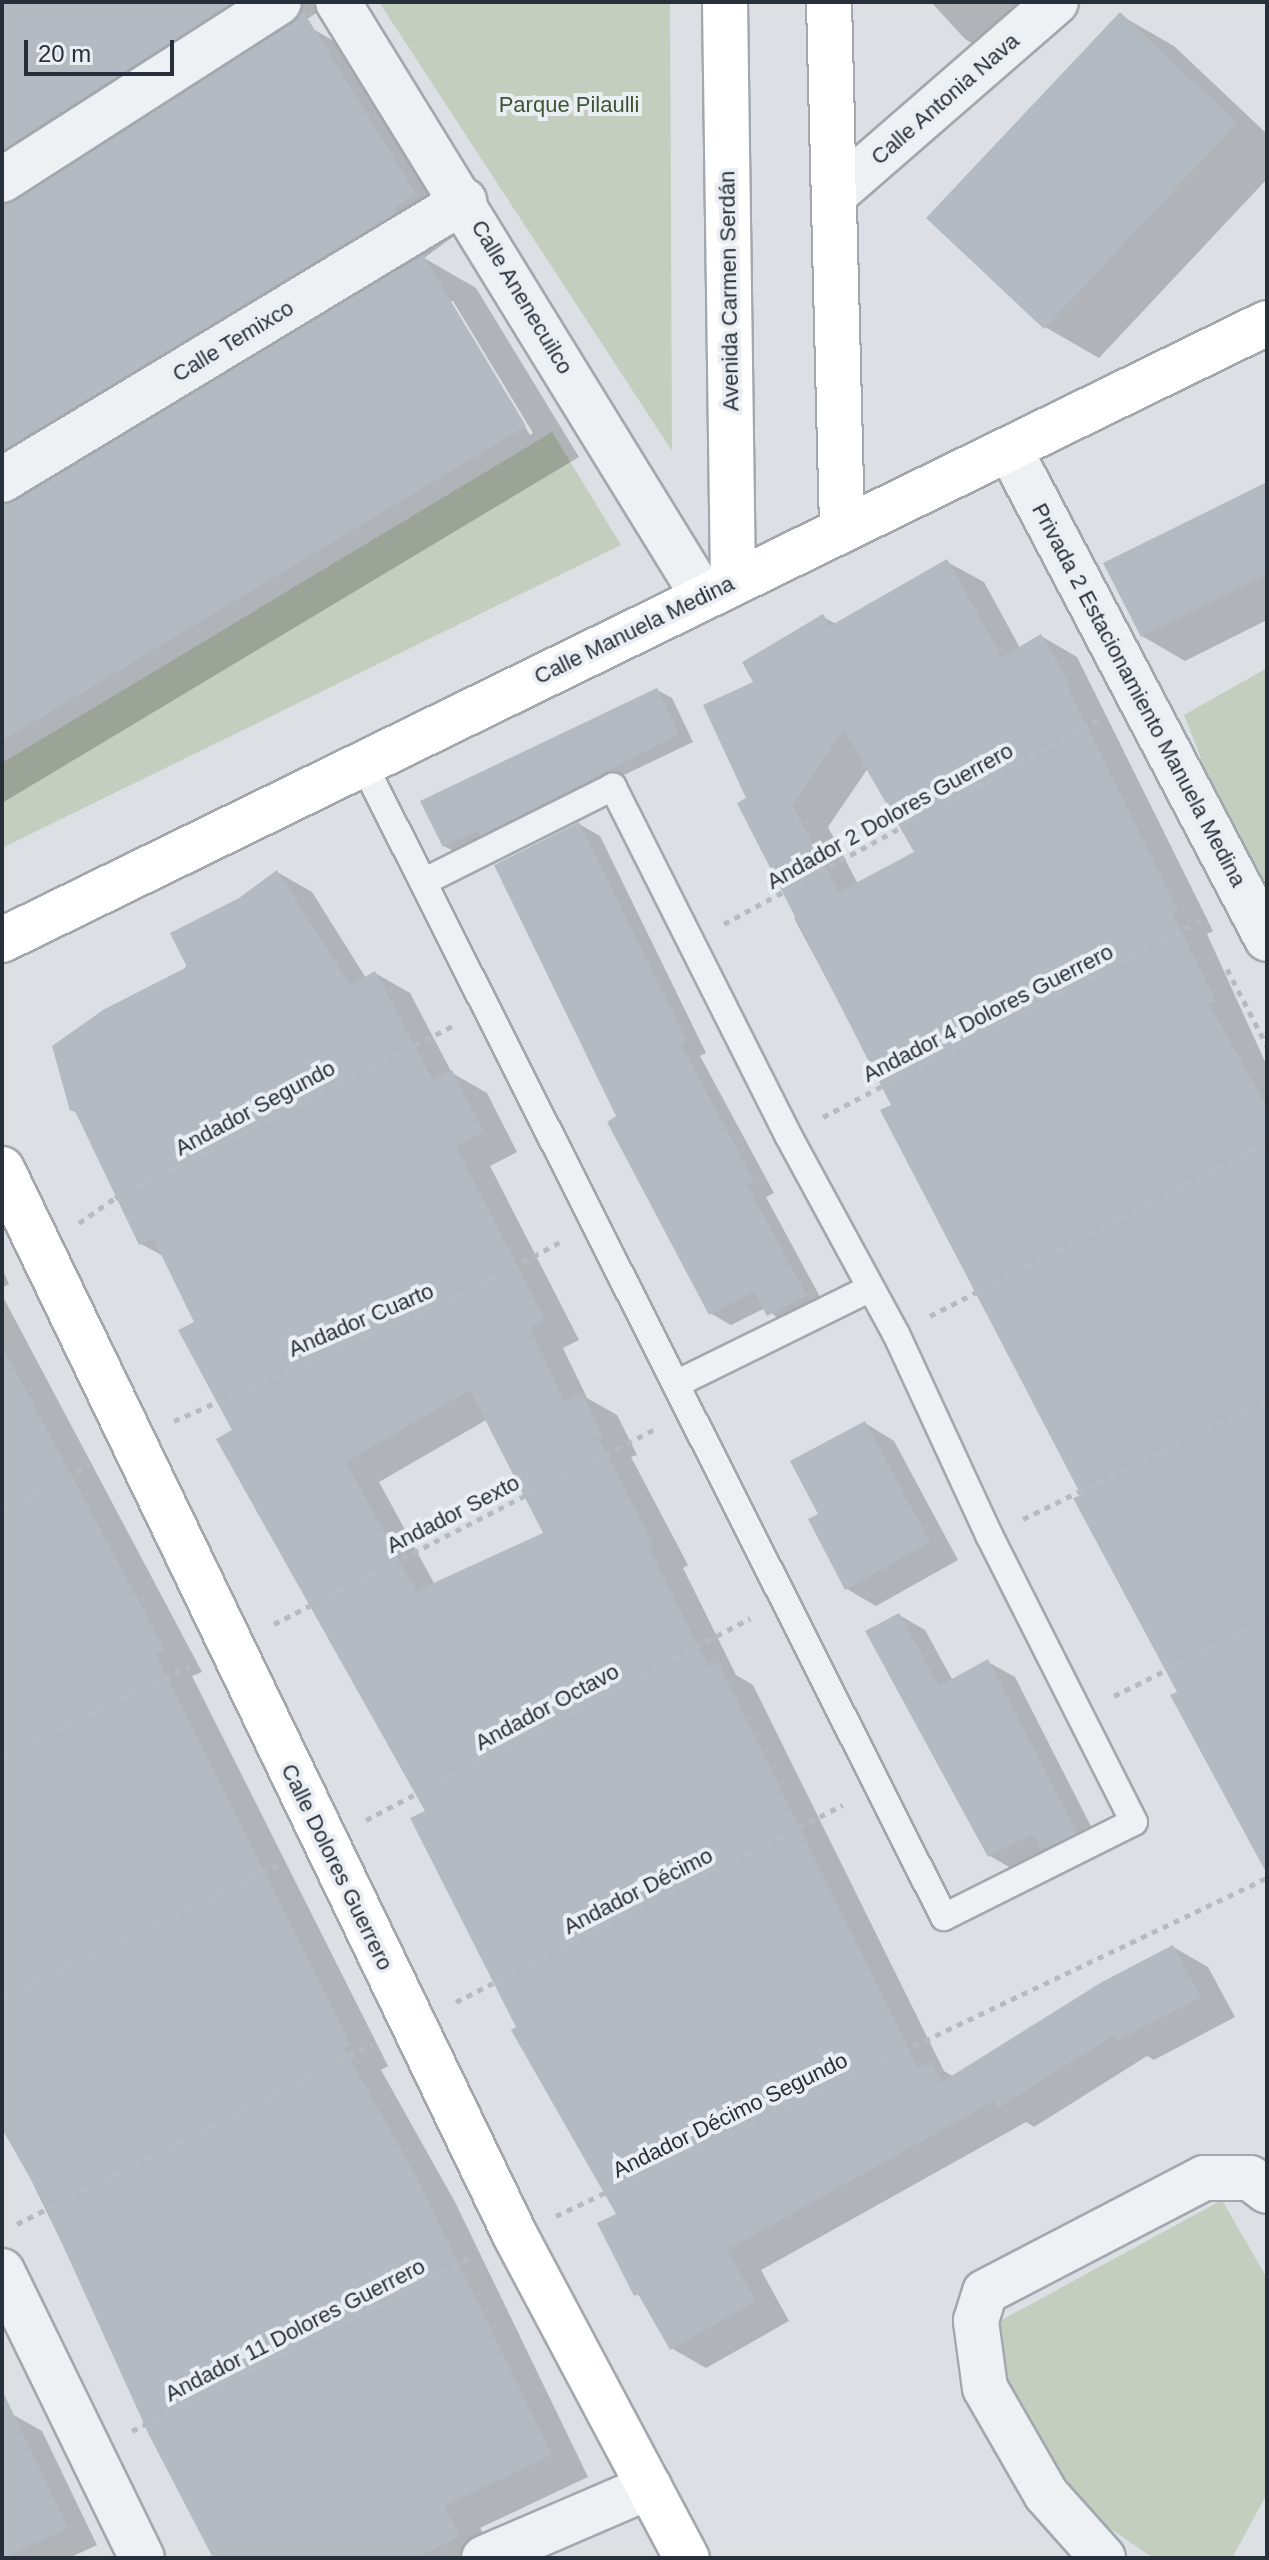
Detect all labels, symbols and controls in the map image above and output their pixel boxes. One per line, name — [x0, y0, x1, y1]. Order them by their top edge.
scale bar — [28, 24, 178, 74]
street label: Calle Antonia Nava — [865, 27, 1025, 171]
text: 20 m — [38, 40, 91, 67]
park label: Parque Pilaulli — [499, 92, 639, 118]
street label: Avenida Carmen Serdán — [714, 171, 744, 411]
street label: Calle Anenecuilco — [465, 215, 579, 379]
street label: Calle Temixco — [168, 294, 298, 388]
street label: Privada 2 Estacionamiento Manuela Medina — [1026, 499, 1252, 891]
street label: Calle Manuela Medina — [530, 570, 738, 690]
street label: Andador 2 Dolores Guerrero — [762, 737, 1018, 895]
street label: Andador 4 Dolores Guerrero — [858, 938, 1118, 1088]
street label: Andador Segundo — [170, 1055, 340, 1161]
street label: Andador Cuarto — [284, 1278, 438, 1362]
street label: Andador Sexto — [382, 1469, 524, 1559]
street label: Andador Octavo — [471, 1658, 623, 1756]
street label: Calle Dolores Guerrero — [276, 1760, 398, 1974]
street label: Andador Décimo — [559, 1842, 717, 1940]
street label: Andador Décimo Segundo — [608, 2047, 852, 2183]
street label: Andador 11 Dolores Guerrero — [161, 2253, 429, 2407]

